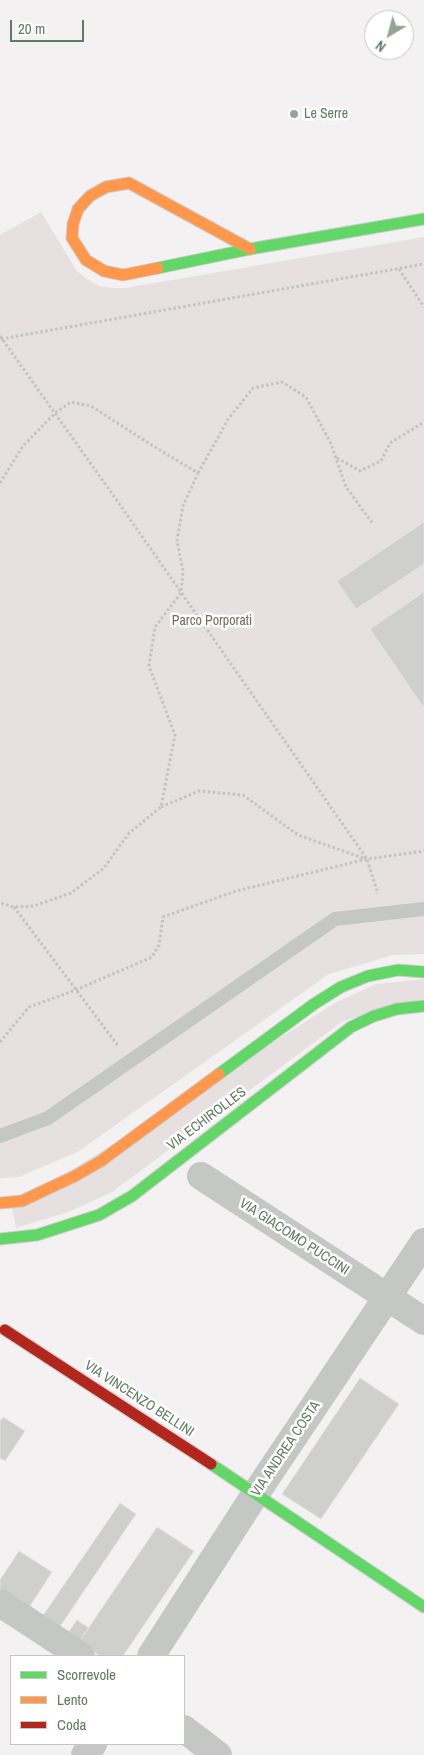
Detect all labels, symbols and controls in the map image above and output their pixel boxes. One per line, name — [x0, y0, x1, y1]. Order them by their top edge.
scale bar — [12, 10, 86, 42]
north arrow — [364, 10, 414, 60]
text: 20 m — [18, 18, 45, 39]
text: N — [372, 37, 389, 56]
place label: Le Serre — [304, 106, 348, 122]
marker: Le Serre — [288, 108, 300, 120]
park label: Parco Porporati — [172, 613, 252, 629]
street label: VIA ECHIROLLES — [164, 1084, 250, 1154]
street label: VIA GIACOMO PUCCINI — [236, 1195, 352, 1279]
street label: VIA VINCENZO BELLINI — [81, 1357, 197, 1441]
street label: VIA ANDREA COSTA — [248, 1398, 324, 1500]
legend — [10, 1655, 185, 1745]
text: Scorrevole — [57, 1664, 116, 1685]
text: Lento — [57, 1689, 88, 1710]
text: Coda — [57, 1714, 86, 1735]

